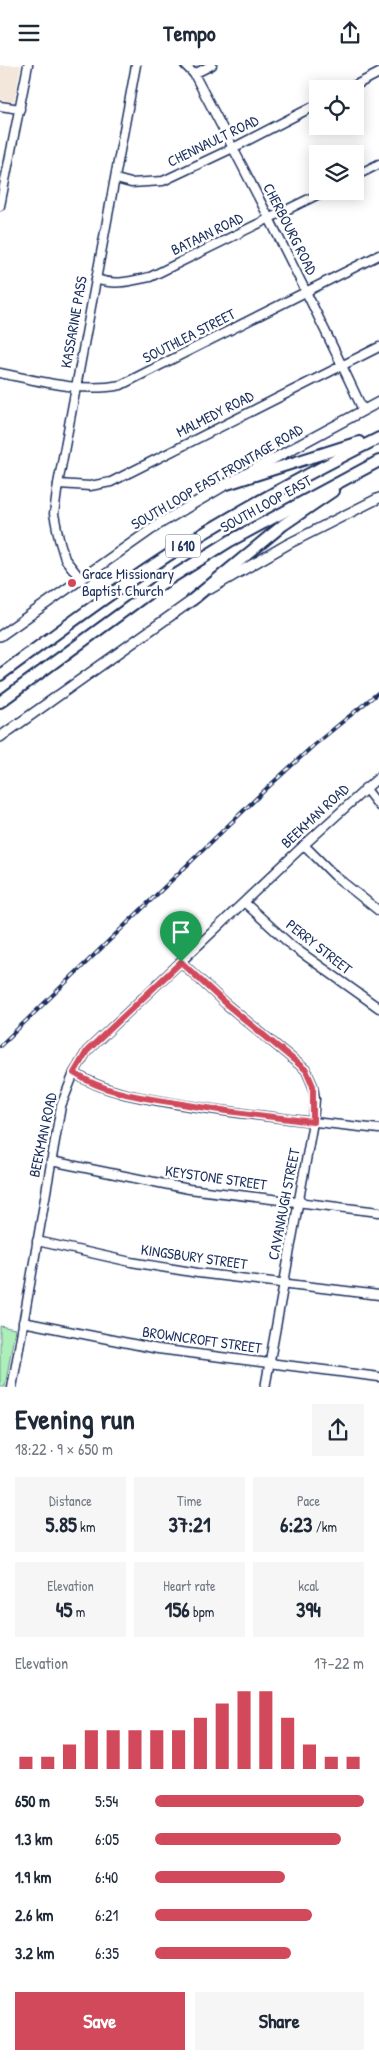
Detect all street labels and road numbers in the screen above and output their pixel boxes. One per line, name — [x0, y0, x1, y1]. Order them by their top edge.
street label: CHENNAULT ROAD — [164, 109, 263, 172]
street label: CHERBOURG ROAD — [258, 179, 323, 279]
street label: BATAAN ROAD — [167, 207, 247, 260]
street label: KASSARINE PASS — [55, 274, 92, 370]
street label: SOUTHLEA STREET — [139, 303, 240, 368]
street label: MALMEDY ROAD — [173, 385, 258, 442]
street label: SOUTH LOOP EAST FRONTAGE ROAD — [128, 420, 306, 534]
street label: SOUTH LOOP EAST — [217, 471, 315, 537]
road number: I 610 — [166, 535, 200, 557]
street label: BEEKMAN ROAD — [276, 778, 354, 853]
street label: PERRY STREET — [282, 914, 357, 980]
street label: BEEKMAN ROAD — [23, 1090, 62, 1179]
street label: CAVANAUGH STREET — [262, 1145, 305, 1262]
street label: KEYSTONE STREET — [164, 1160, 269, 1195]
street label: KINGSBURY STREET — [140, 1239, 250, 1274]
street label: BROWNCROFT STREET — [141, 1321, 264, 1358]

